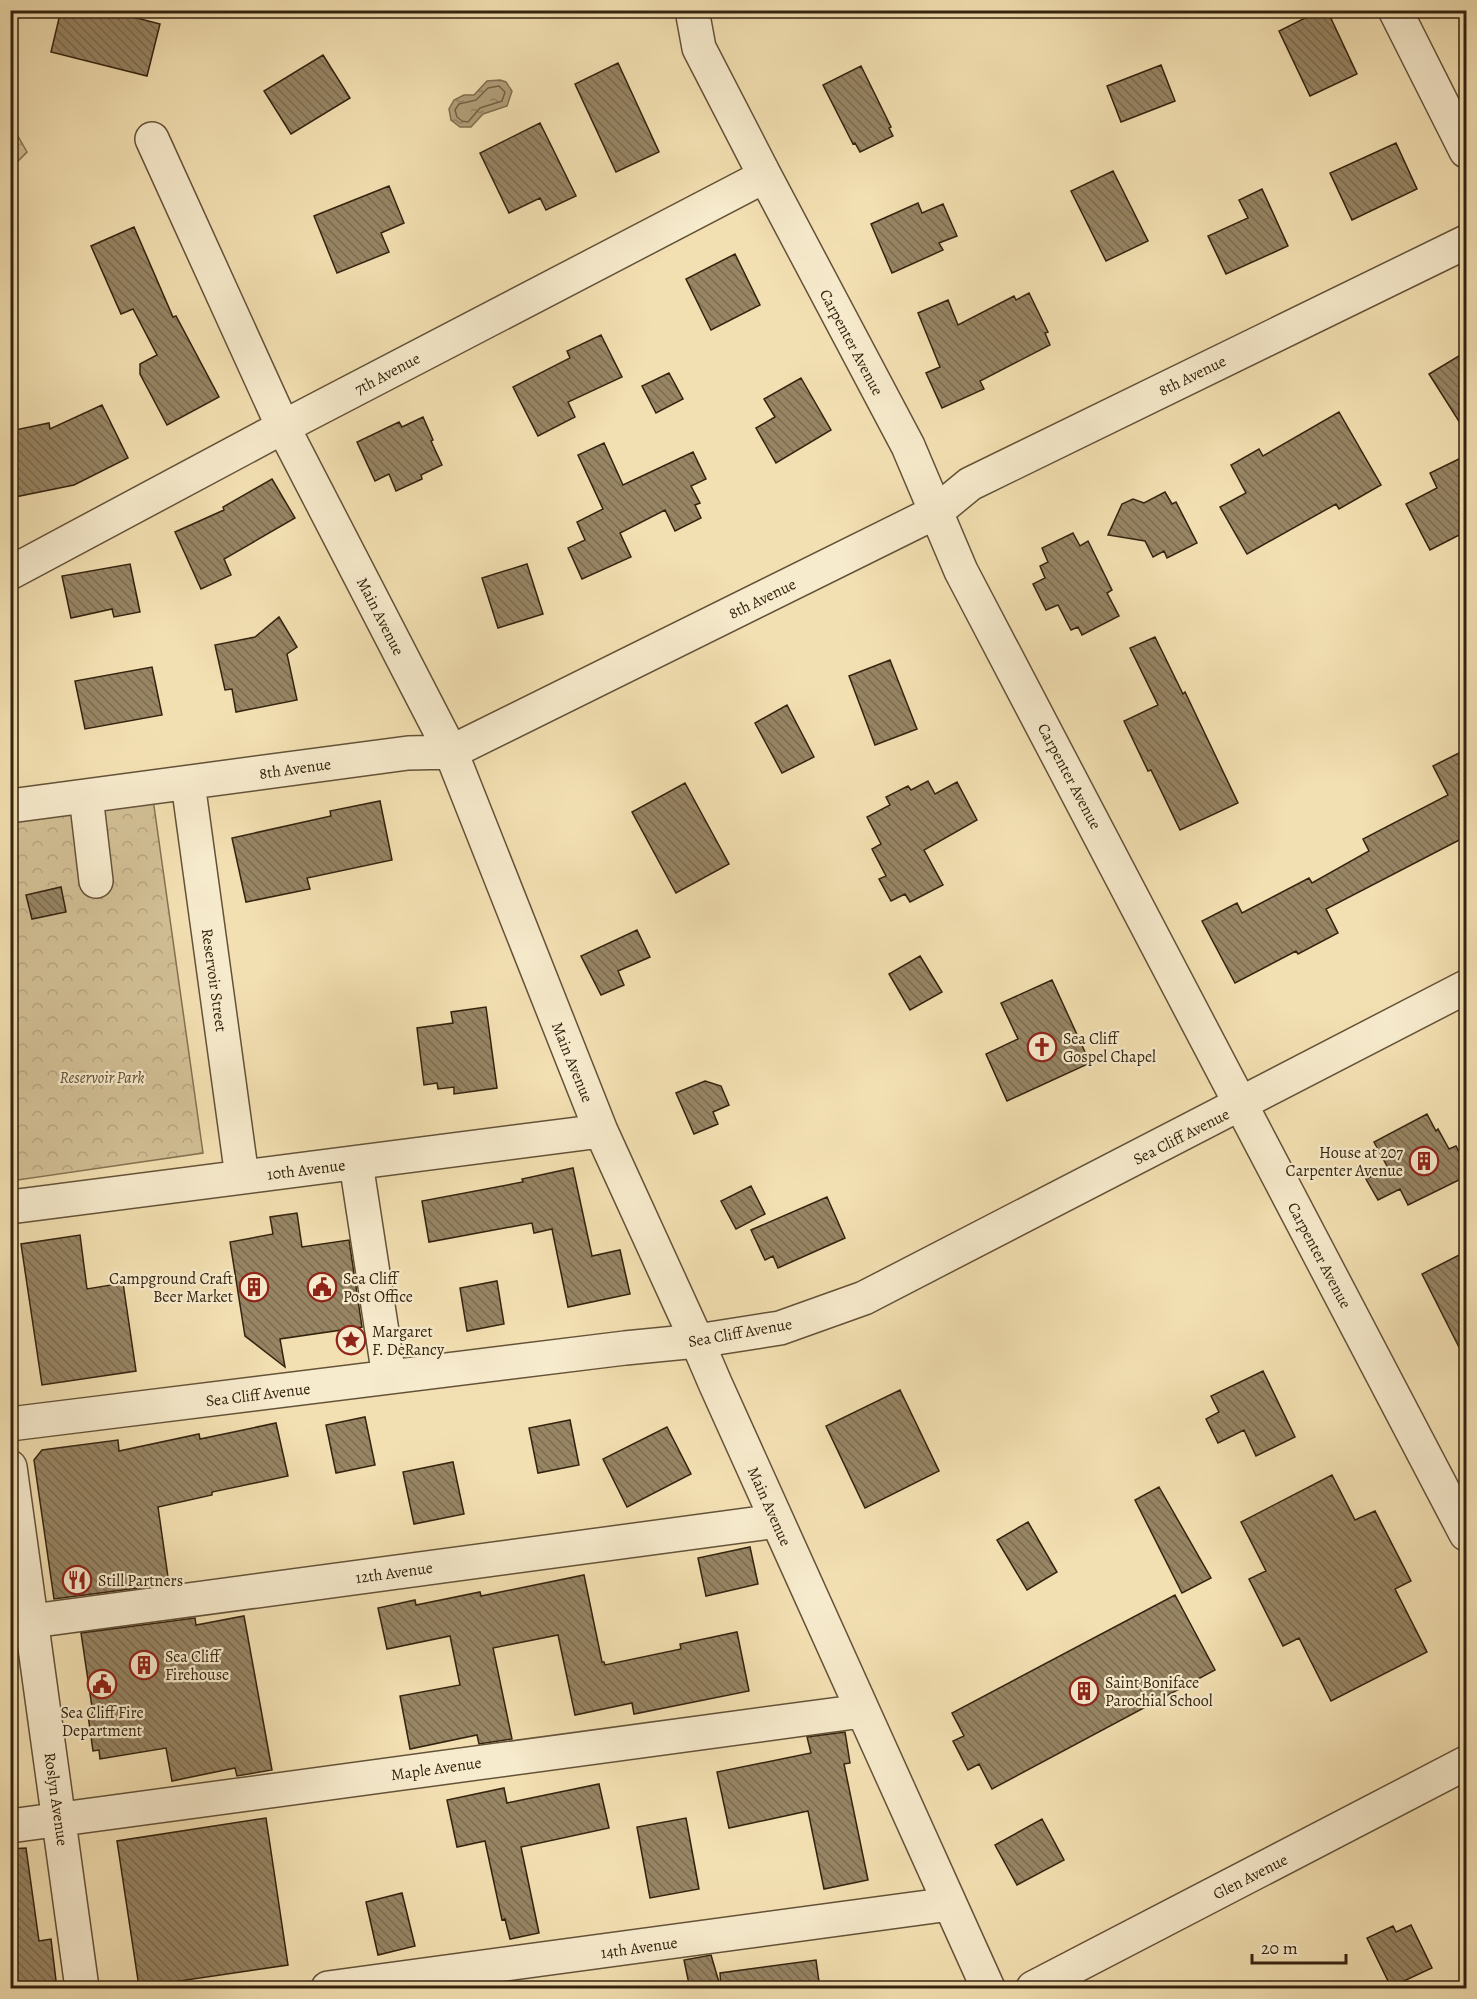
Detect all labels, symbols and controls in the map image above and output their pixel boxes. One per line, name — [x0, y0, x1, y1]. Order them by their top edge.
street label: Carpenter Avenue — [814, 285, 888, 399]
street label: 7th Avenue — [351, 347, 424, 400]
street label: 8th Avenue — [1155, 350, 1230, 402]
street label: 8th Avenue — [725, 573, 800, 625]
street label: Main Avenue — [351, 574, 409, 659]
street label: Carpenter Avenue — [1032, 719, 1106, 833]
street label: 8th Avenue — [258, 753, 333, 785]
street label: Reservoir Street — [196, 927, 232, 1033]
street label: Main Avenue — [546, 1019, 598, 1106]
place label: Sea Cliff Gospel Chapel — [1063, 1028, 1156, 1068]
church icon: Sea Cliff Gospel Chapel — [1026, 1031, 1058, 1063]
park label: Reservoir Park — [60, 1067, 144, 1089]
street label: Sea Cliff Avenue — [1130, 1103, 1233, 1171]
place label: House at 207 Carpenter Avenue — [1286, 1142, 1403, 1182]
building icon: House at 207 Carpenter Avenue — [1408, 1145, 1440, 1177]
street label: 10th Avenue — [266, 1154, 346, 1186]
street label: Carpenter Avenue — [1282, 1198, 1356, 1312]
place label: Campground Craft Beer Market — [109, 1268, 233, 1308]
place label: Sea Cliff Post Office — [343, 1268, 413, 1308]
building icon: Campground Craft Beer Market — [238, 1271, 270, 1303]
public building icon: Sea Cliff Post Office — [306, 1271, 338, 1303]
street label: Sea Cliff Avenue — [686, 1313, 794, 1353]
place label: Margaret F. DeRancy — [372, 1321, 445, 1361]
place icon: Margaret F. DeRancy — [335, 1324, 367, 1356]
street label: Sea Cliff Avenue — [205, 1378, 312, 1412]
street label: Main Avenue — [742, 1463, 796, 1550]
street label: 12th Avenue — [354, 1557, 434, 1589]
restaurant icon: Still Partners — [61, 1564, 93, 1596]
place label: Still Partners — [98, 1570, 183, 1592]
place label: Sea Cliff Firehouse — [165, 1646, 229, 1686]
building icon: Sea Cliff Firehouse — [128, 1649, 160, 1681]
public building icon: Sea Cliff Fire Department — [86, 1668, 118, 1700]
place label: Saint Boniface Parochial School — [1105, 1672, 1213, 1712]
building icon: Saint Boniface Parochial School — [1068, 1675, 1100, 1707]
place label: Sea Cliff Fire Department — [60, 1702, 144, 1742]
street label: Roslyn Avenue — [39, 1751, 73, 1847]
street label: Maple Avenue — [389, 1752, 483, 1786]
street label: Glen Avenue — [1209, 1849, 1292, 1905]
scale bar — [1252, 1927, 1346, 1965]
street label: 14th Avenue — [599, 1932, 679, 1964]
text: 20 m — [1261, 1936, 1298, 1960]

